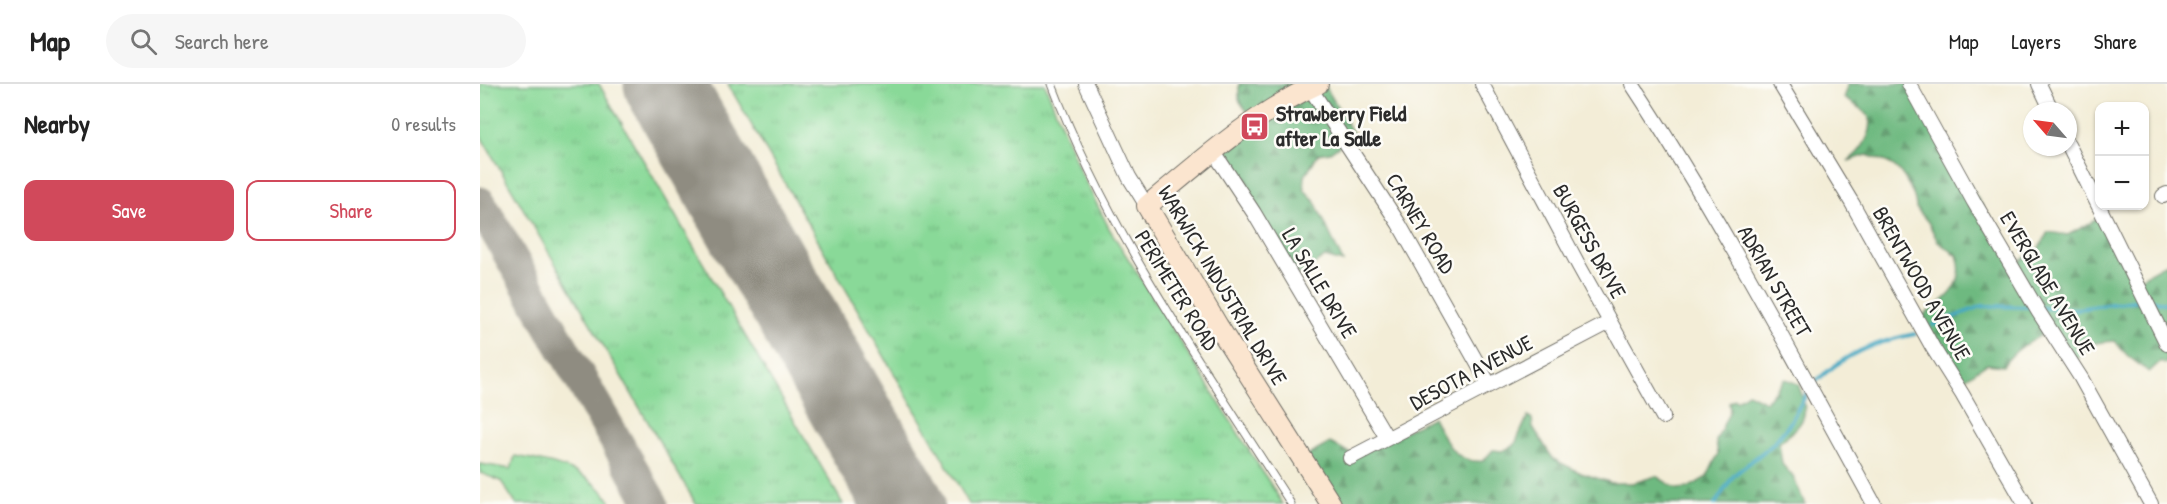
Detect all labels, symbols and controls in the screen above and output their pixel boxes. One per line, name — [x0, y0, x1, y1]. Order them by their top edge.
search box — [106, 14, 526, 68]
text: Map — [30, 22, 70, 60]
icon: search — [127, 25, 160, 58]
text: Search here — [175, 26, 269, 56]
text: Map — [1949, 27, 1978, 56]
text: Layers — [2011, 27, 2061, 56]
text: Share — [2094, 27, 2137, 56]
place label: Strawberry Field after La Salle — [1276, 98, 1407, 153]
north arrow — [2023, 102, 2077, 156]
map controls — [2095, 102, 2149, 210]
button: + — [2095, 102, 2149, 156]
text: Nearby — [24, 106, 90, 141]
text: 0 results — [391, 110, 456, 137]
bus stop icon: Strawberry Field after La Salle — [1239, 110, 1271, 142]
button: − — [2095, 156, 2149, 210]
street label: CARNEY ROAD — [1379, 167, 1463, 279]
street label: BURGESS DRIVE — [1546, 178, 1634, 304]
street label: WARWICK INDUSTRIAL DRIVE — [1151, 179, 1295, 391]
button: Save — [24, 180, 234, 241]
button: Share — [246, 180, 456, 241]
street label: BRENTWOOD AVENUE — [1866, 201, 1978, 366]
street label: EVERGLADE AVENUE — [1993, 205, 2103, 361]
street label: ADRIAN STREET — [1731, 220, 1819, 343]
street label: LA SALLE DRIVE — [1275, 222, 1365, 344]
street label: PERIMETER ROAD — [1128, 224, 1226, 356]
street label: DESOTA AVENUE — [1404, 327, 1538, 417]

